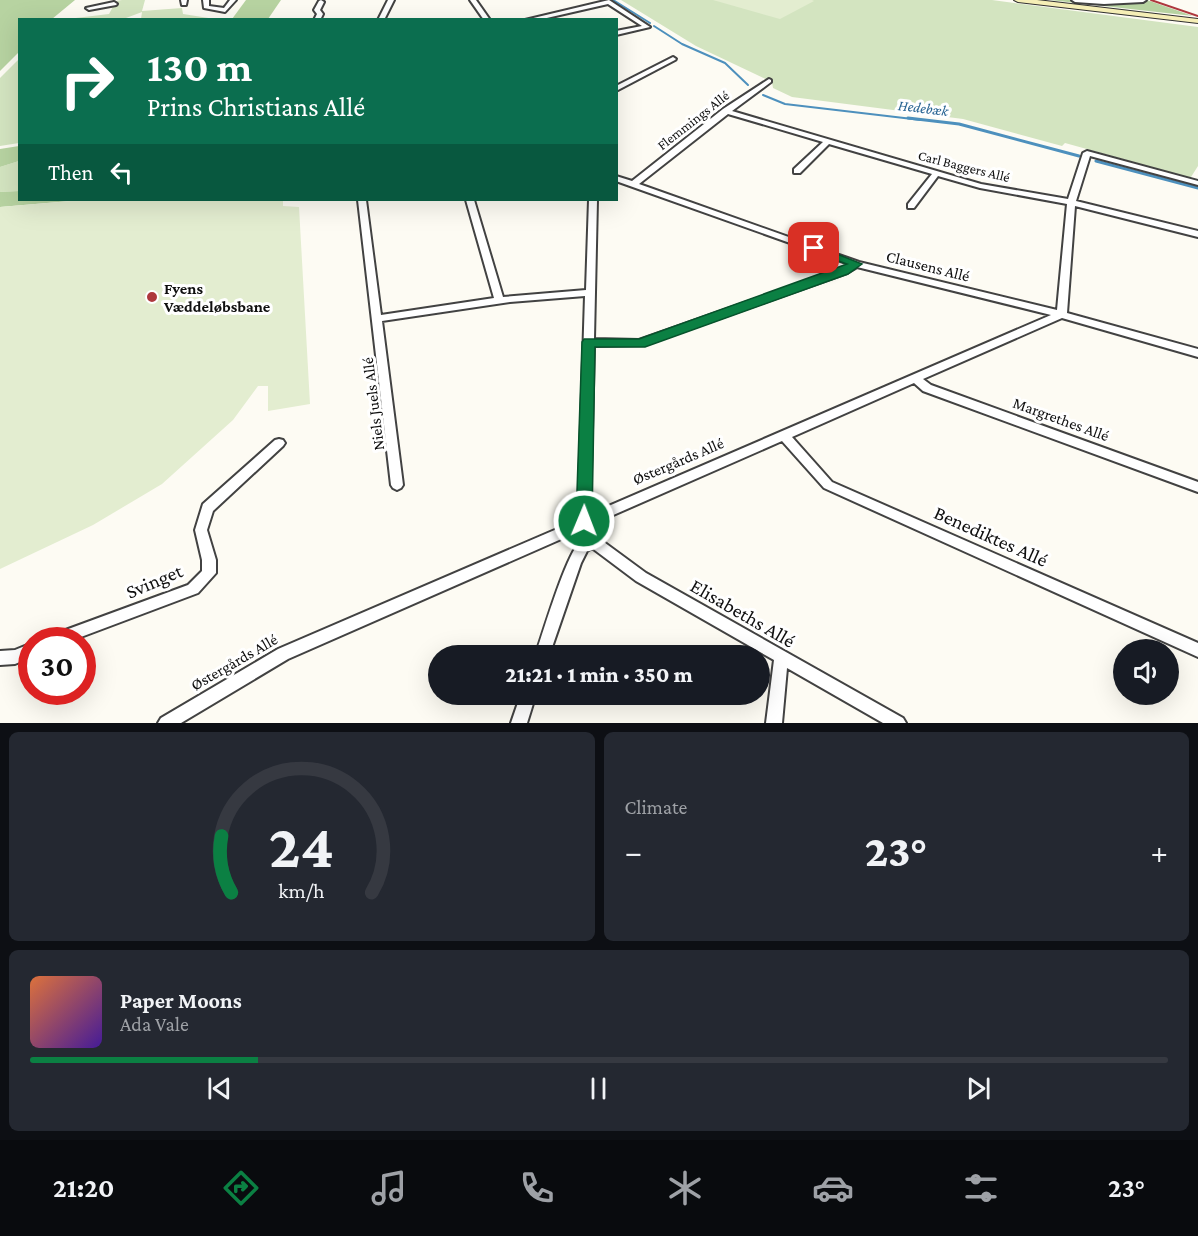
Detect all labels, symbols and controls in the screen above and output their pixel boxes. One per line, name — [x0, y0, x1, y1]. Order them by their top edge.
icon: right — [48, 42, 126, 120]
text: 130 m — [147, 43, 252, 90]
street label: Flemmings Allé — [654, 87, 732, 153]
text: Prins Christians Allé — [147, 92, 365, 122]
water label: Hedebæk — [897, 97, 950, 119]
street label: Carl Baggers Allé — [916, 147, 1012, 185]
icon: left — [105, 156, 138, 189]
text: Then — [48, 160, 93, 185]
pin — [788, 222, 839, 273]
icon: arrive — [797, 231, 830, 264]
street label: Clausens Allé — [885, 247, 971, 285]
place label: Fyens Væddeløbsbane — [163, 280, 271, 315]
marker: Fyens Væddeløbsbane — [145, 290, 159, 304]
street label: Niels Juels Allé — [359, 356, 388, 451]
street label: Margrethes Allé — [1010, 394, 1111, 445]
street label: Østergårds Allé — [630, 434, 726, 489]
position arrow — [552, 489, 616, 553]
street label: Benediktes Allé — [931, 501, 1051, 571]
street label: Svinget — [122, 559, 186, 604]
street label: Elisabeths Allé — [687, 574, 799, 652]
speed limit sign: 30 — [18, 627, 96, 705]
street label: Østergårds Allé — [188, 630, 281, 695]
map controls — [1113, 639, 1179, 705]
button: sound — [1113, 639, 1179, 705]
text: 21:21 · 1 min · 350 m — [505, 662, 693, 687]
text: Climate — [625, 796, 687, 818]
text: 24 — [269, 811, 334, 880]
text: 23° — [865, 826, 928, 876]
text: − — [625, 833, 642, 870]
text: + — [1151, 833, 1168, 870]
text: km/h — [279, 880, 325, 904]
text: Paper Moons — [120, 988, 242, 1013]
text: Ada Vale — [120, 1013, 189, 1035]
icon: previous — [203, 1072, 236, 1105]
icon: pause — [582, 1072, 615, 1105]
icon: next — [962, 1072, 995, 1105]
icon: directions — [220, 1167, 262, 1209]
icon: music — [368, 1167, 410, 1209]
icon: phone — [516, 1167, 558, 1209]
icon: climate — [664, 1167, 706, 1209]
icon: car — [812, 1167, 854, 1209]
icon: filters — [960, 1167, 1002, 1209]
text: 21:20 — [53, 1173, 115, 1203]
text: 23° — [1108, 1173, 1145, 1203]

